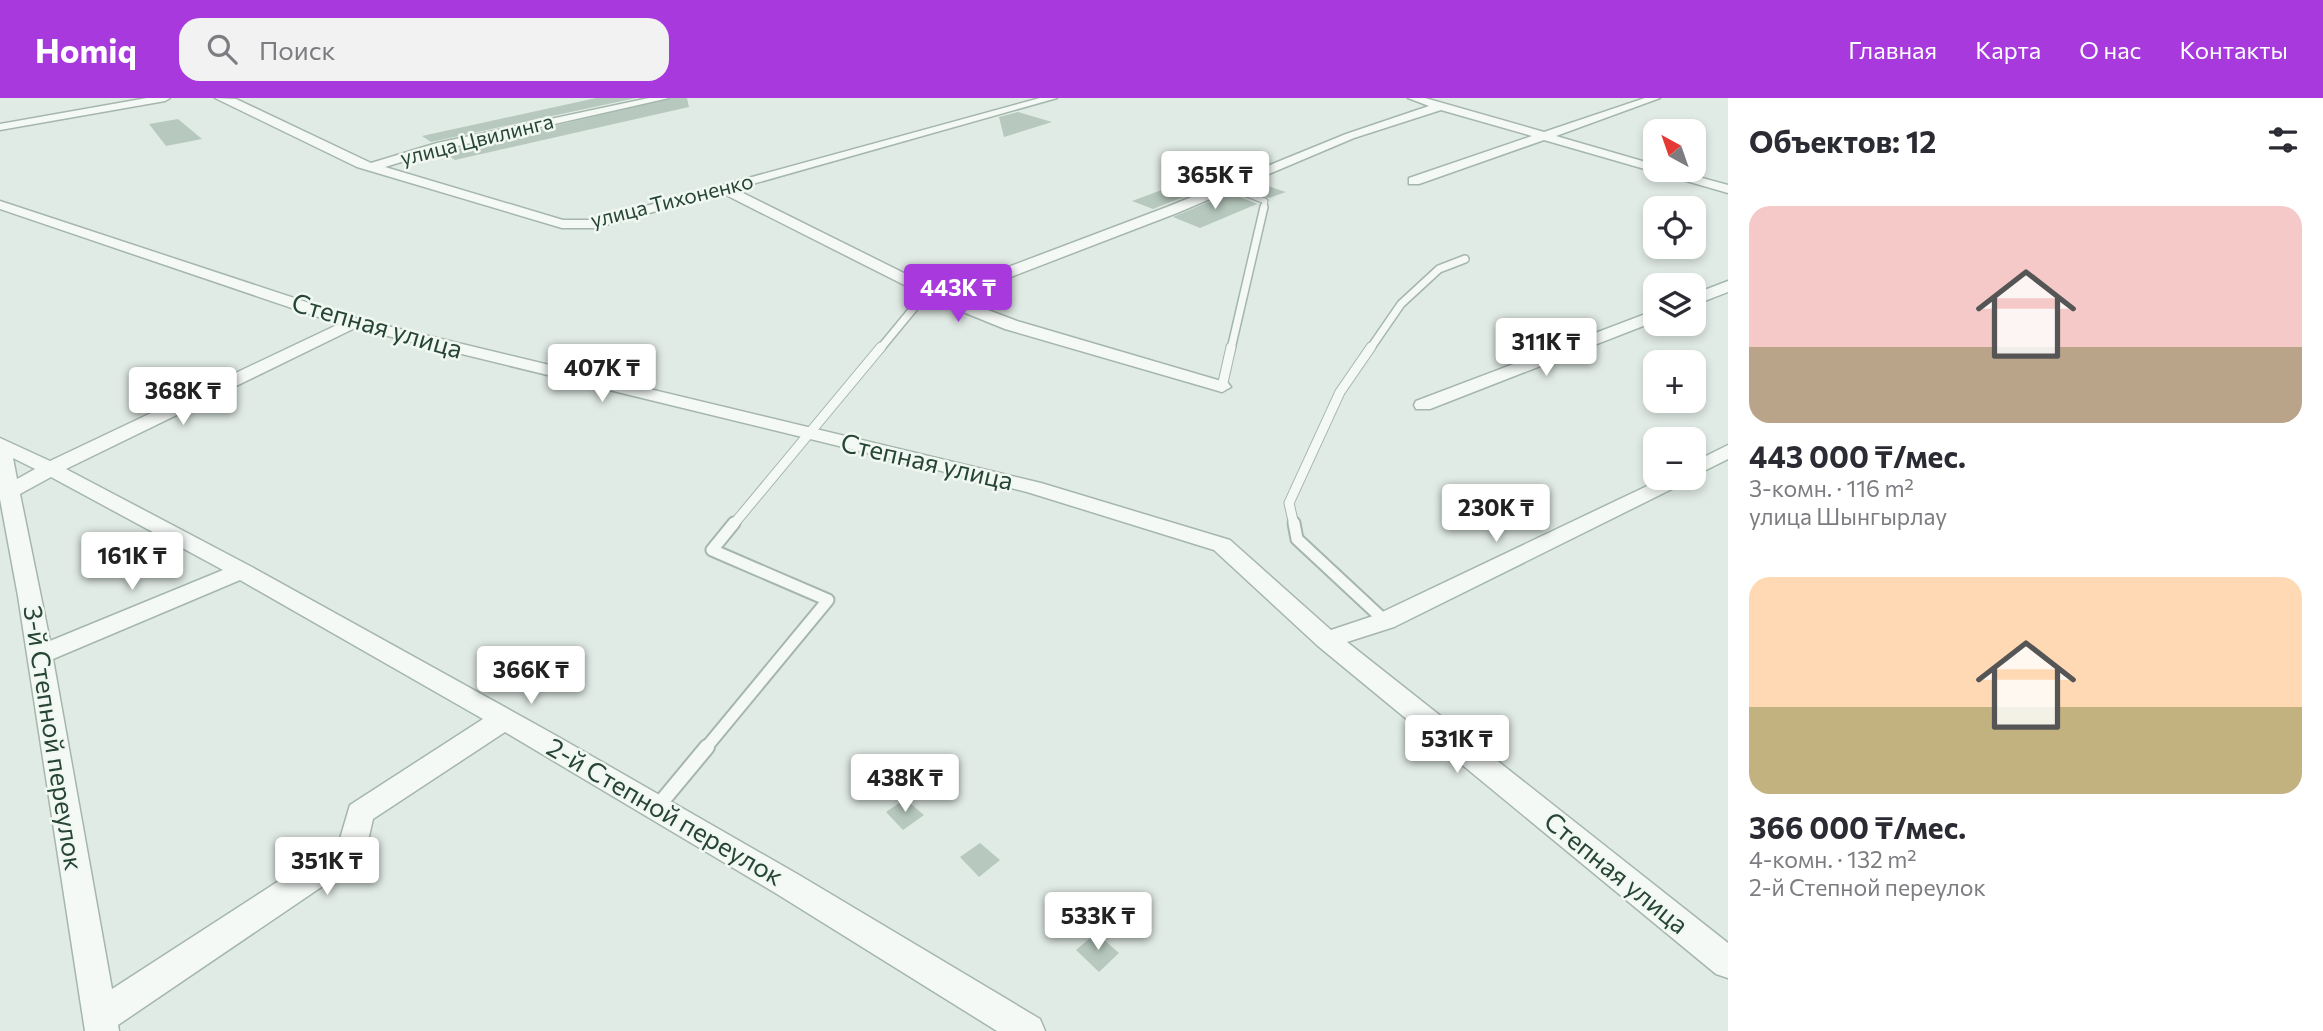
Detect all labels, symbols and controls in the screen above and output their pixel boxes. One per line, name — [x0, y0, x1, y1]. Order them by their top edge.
search box — [179, 18, 669, 81]
text: Homiq — [35, 29, 137, 70]
icon: search — [203, 30, 241, 68]
text: Поиск — [259, 34, 336, 65]
text: Главная — [1848, 35, 1937, 64]
text: Карта — [1975, 35, 2041, 64]
text: О нас — [2079, 35, 2141, 64]
text: Контакты — [2179, 35, 2288, 64]
street label: улица Цвилинга — [397, 107, 556, 170]
north arrow — [1643, 119, 1706, 182]
map controls — [1643, 119, 1706, 490]
icon: filters — [2264, 121, 2302, 159]
text: Объектов: 12 — [1749, 122, 1936, 159]
pin: 365K ₸ — [1158, 152, 1272, 211]
text: 365K ₸ — [1177, 160, 1253, 188]
street label: улица Тихоненко — [588, 167, 756, 232]
button: locate — [1643, 196, 1706, 259]
icon: home — [1963, 251, 2089, 377]
pin: 443K ₸ — [901, 264, 1015, 324]
text: 443K ₸ — [920, 273, 996, 301]
button: layers — [1643, 273, 1706, 336]
street label: Степная улица — [289, 285, 466, 364]
pin: 311K ₸ — [1489, 318, 1603, 378]
text: 311K ₸ — [1512, 327, 1580, 355]
pin: 407K ₸ — [545, 344, 659, 404]
button: + — [1643, 350, 1706, 413]
text: 407K ₸ — [564, 353, 640, 381]
pin: 368K ₸ — [126, 368, 240, 427]
text: 368K ₸ — [145, 376, 221, 404]
street label: Степная улица — [838, 426, 1017, 495]
button: − — [1643, 427, 1706, 490]
text: 443 000 ₸/мес. — [1749, 437, 1966, 474]
text: 3-комн. · 116 m² — [1749, 474, 1914, 502]
pin: 230K ₸ — [1439, 484, 1553, 544]
text: 230K ₸ — [1458, 493, 1534, 521]
text: улица Шынгырлау — [1749, 502, 1947, 530]
pin: 161K ₸ — [75, 532, 189, 592]
text: 161K ₸ — [97, 541, 167, 569]
street label: 3-й Степной переулок — [18, 603, 91, 873]
icon: home — [1963, 622, 2089, 748]
pin: 366K ₸ — [474, 646, 588, 706]
text: 366K ₸ — [493, 655, 569, 683]
pin: 531K ₸ — [1400, 716, 1514, 775]
text: 531K ₸ — [1421, 724, 1493, 752]
street label: 2-й Степной переулок — [542, 730, 789, 891]
pin: 438K ₸ — [848, 754, 962, 814]
text: 438K ₸ — [867, 763, 943, 791]
street label: Степная улица — [1539, 804, 1695, 939]
text: 366 000 ₸/мес. — [1749, 808, 1966, 845]
pin: 351K ₸ — [270, 838, 384, 897]
text: 4-комн. · 132 m² — [1749, 845, 1916, 873]
text: 351K ₸ — [291, 846, 363, 874]
text: 2-й Степной переулок — [1749, 873, 1986, 901]
pin: 533K ₸ — [1041, 892, 1155, 952]
text: 533K ₸ — [1061, 901, 1135, 929]

